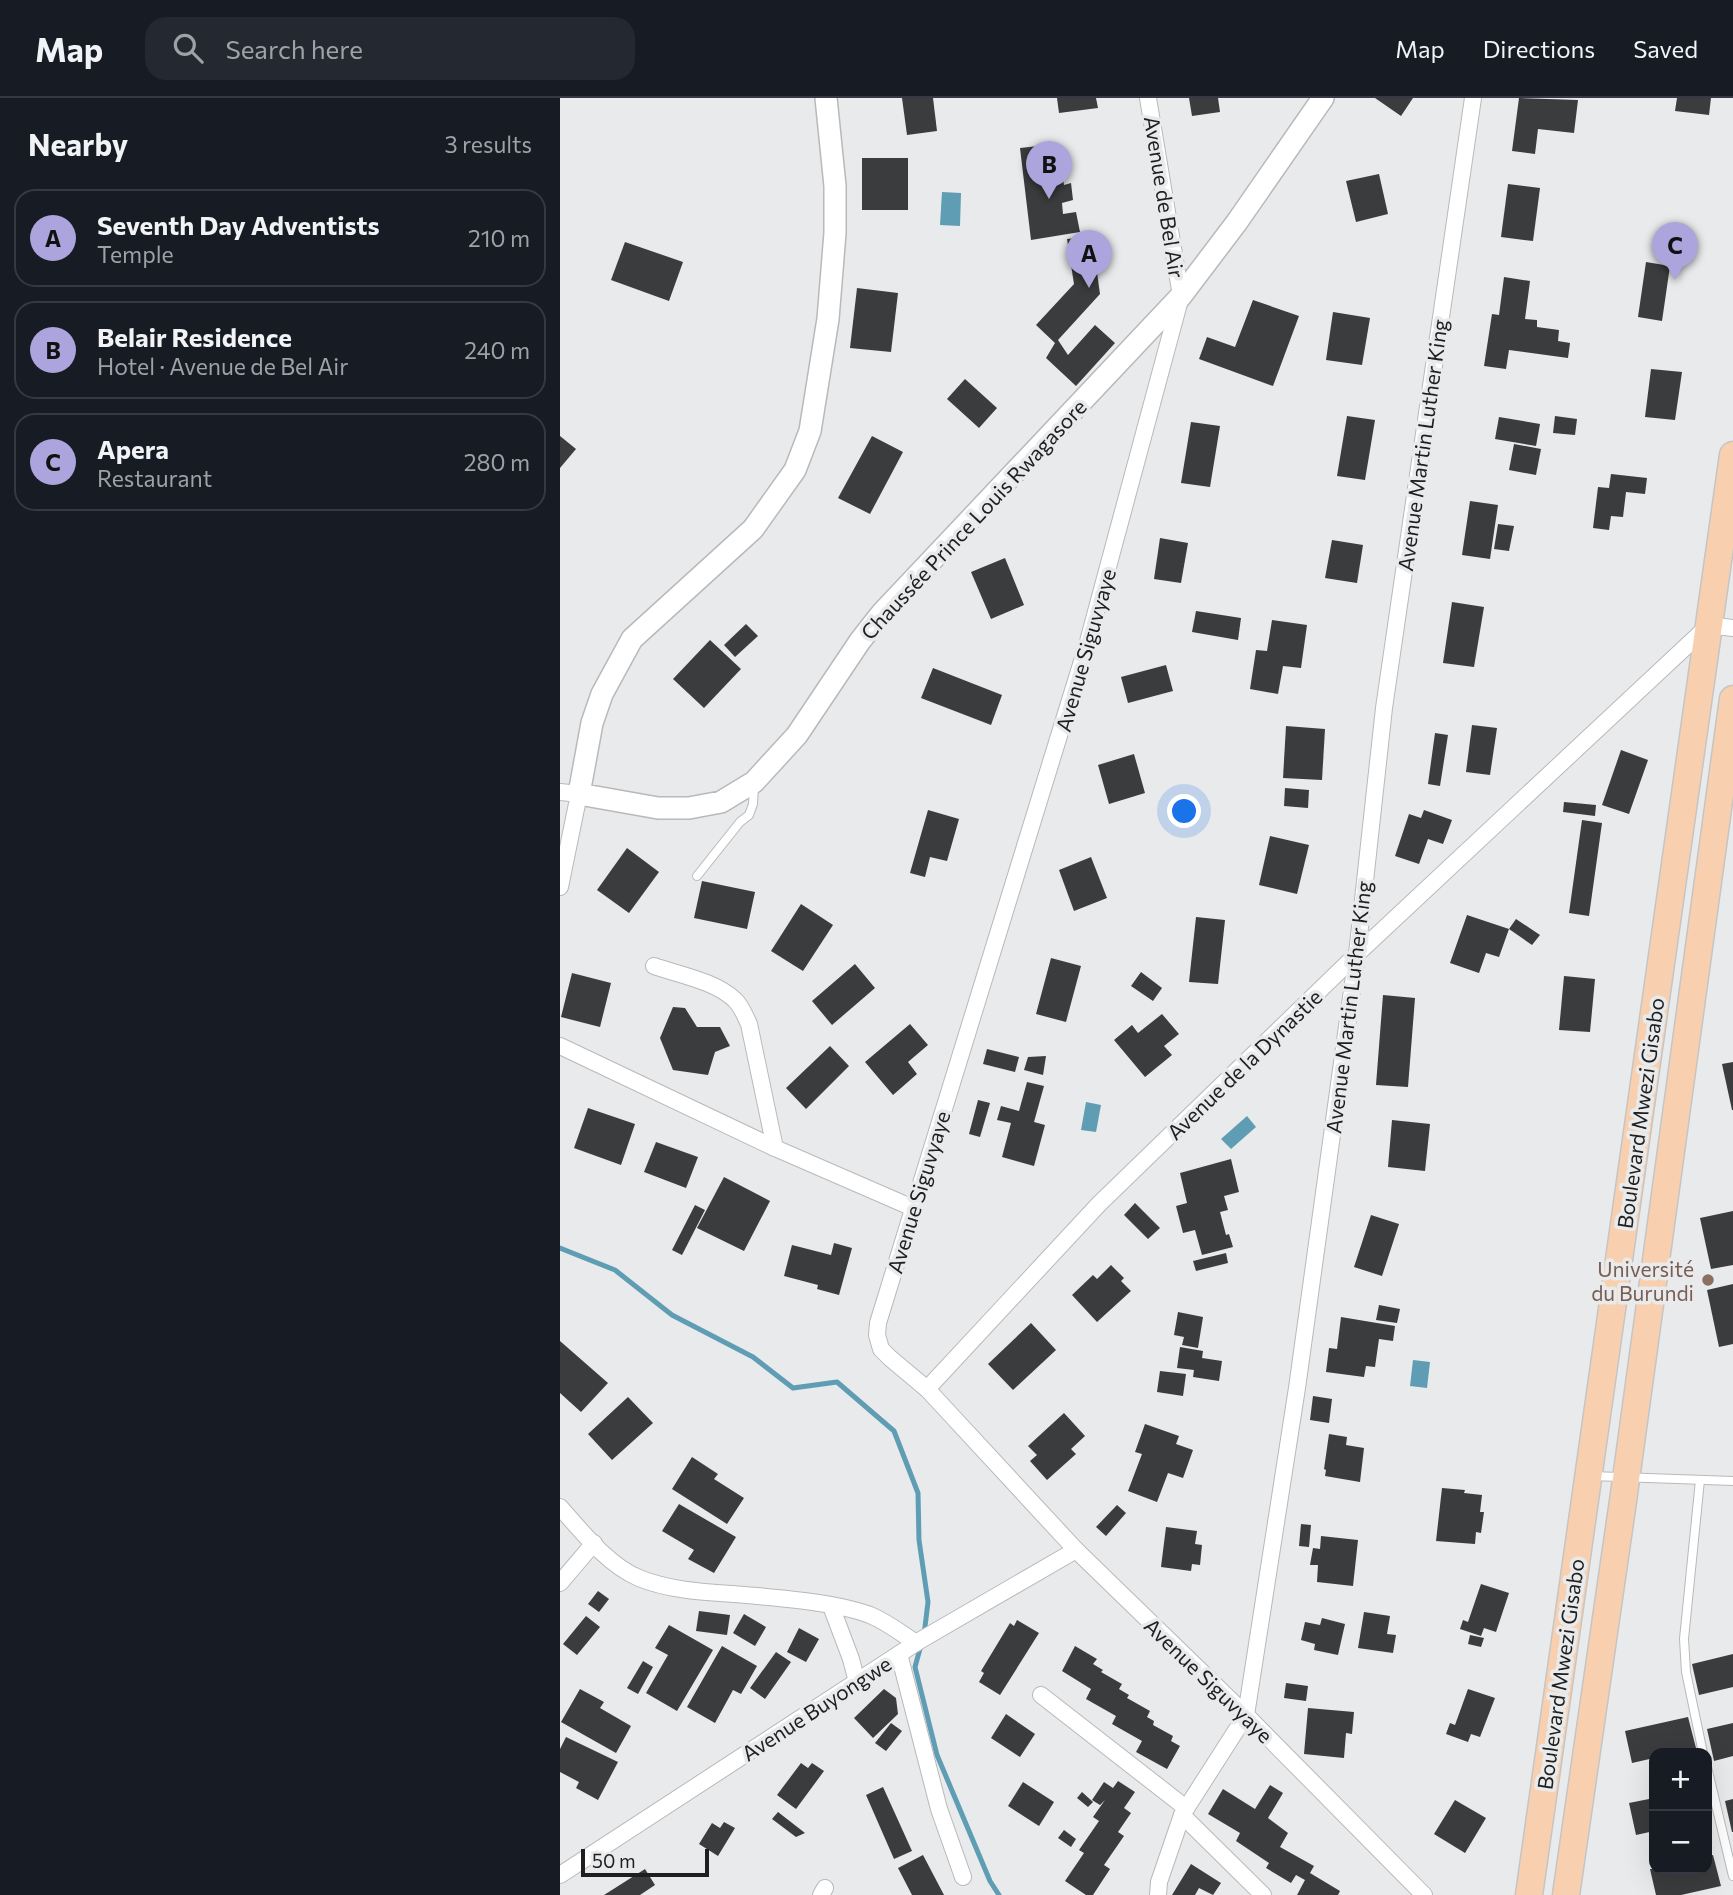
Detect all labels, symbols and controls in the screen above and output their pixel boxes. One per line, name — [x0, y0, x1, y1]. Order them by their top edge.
search box — [145, 17, 635, 80]
text: Map — [35, 28, 103, 69]
icon: search — [169, 29, 207, 67]
text: Search here — [225, 33, 363, 64]
text: Map — [1395, 34, 1445, 63]
text: Directions — [1483, 34, 1595, 63]
text: Saved — [1633, 34, 1698, 63]
street label: Avenue de Bel Air — [1140, 114, 1190, 280]
text: Nearby — [28, 125, 128, 162]
text: 3 results — [445, 130, 532, 158]
pin: B — [1026, 141, 1072, 199]
text: Seventh Day Adventists — [97, 209, 380, 240]
pin: C — [1652, 222, 1698, 280]
text: A — [45, 224, 61, 252]
text: 210 m — [468, 224, 530, 252]
pin: A — [1066, 230, 1112, 288]
text: Temple — [97, 240, 174, 268]
street label: Avenue Martin Luther King — [1392, 317, 1452, 573]
text: Belair Residence — [97, 321, 292, 352]
text: B — [45, 336, 61, 364]
text: 240 m — [464, 336, 530, 364]
text: Hotel · Avenue de Bel Air — [97, 352, 348, 380]
street label: Chaussée Prince Louis Rwagasore — [855, 394, 1091, 644]
text: Apera — [97, 433, 169, 464]
text: C — [45, 448, 61, 476]
text: 280 m — [464, 448, 530, 476]
text: Restaurant — [97, 464, 212, 492]
street label: Avenue Siguvyaye — [1050, 566, 1120, 734]
your location — [1167, 794, 1201, 828]
street label: Avenue Martin Luther King — [1320, 879, 1376, 1135]
street label: Avenue de la Dynastie — [1161, 984, 1327, 1144]
street label: Boulevard Mwezi Gisabo — [1611, 996, 1669, 1230]
street label: Avenue Siguvyaye — [881, 1108, 955, 1276]
place label: Université du Burundi — [1591, 1256, 1694, 1305]
marker: Université du Burundi — [1700, 1272, 1716, 1288]
street label: Boulevard Mwezi Gisabo — [1531, 1557, 1589, 1791]
street label: Avenue Siguvyaye — [1140, 1612, 1278, 1748]
street label: Avenue Buyongwe — [737, 1650, 895, 1766]
map controls — [1649, 1748, 1712, 1874]
button: + — [1649, 1748, 1712, 1811]
button: − — [1649, 1811, 1712, 1874]
scale bar — [581, 1846, 709, 1878]
text: 50 m — [592, 1849, 636, 1872]

